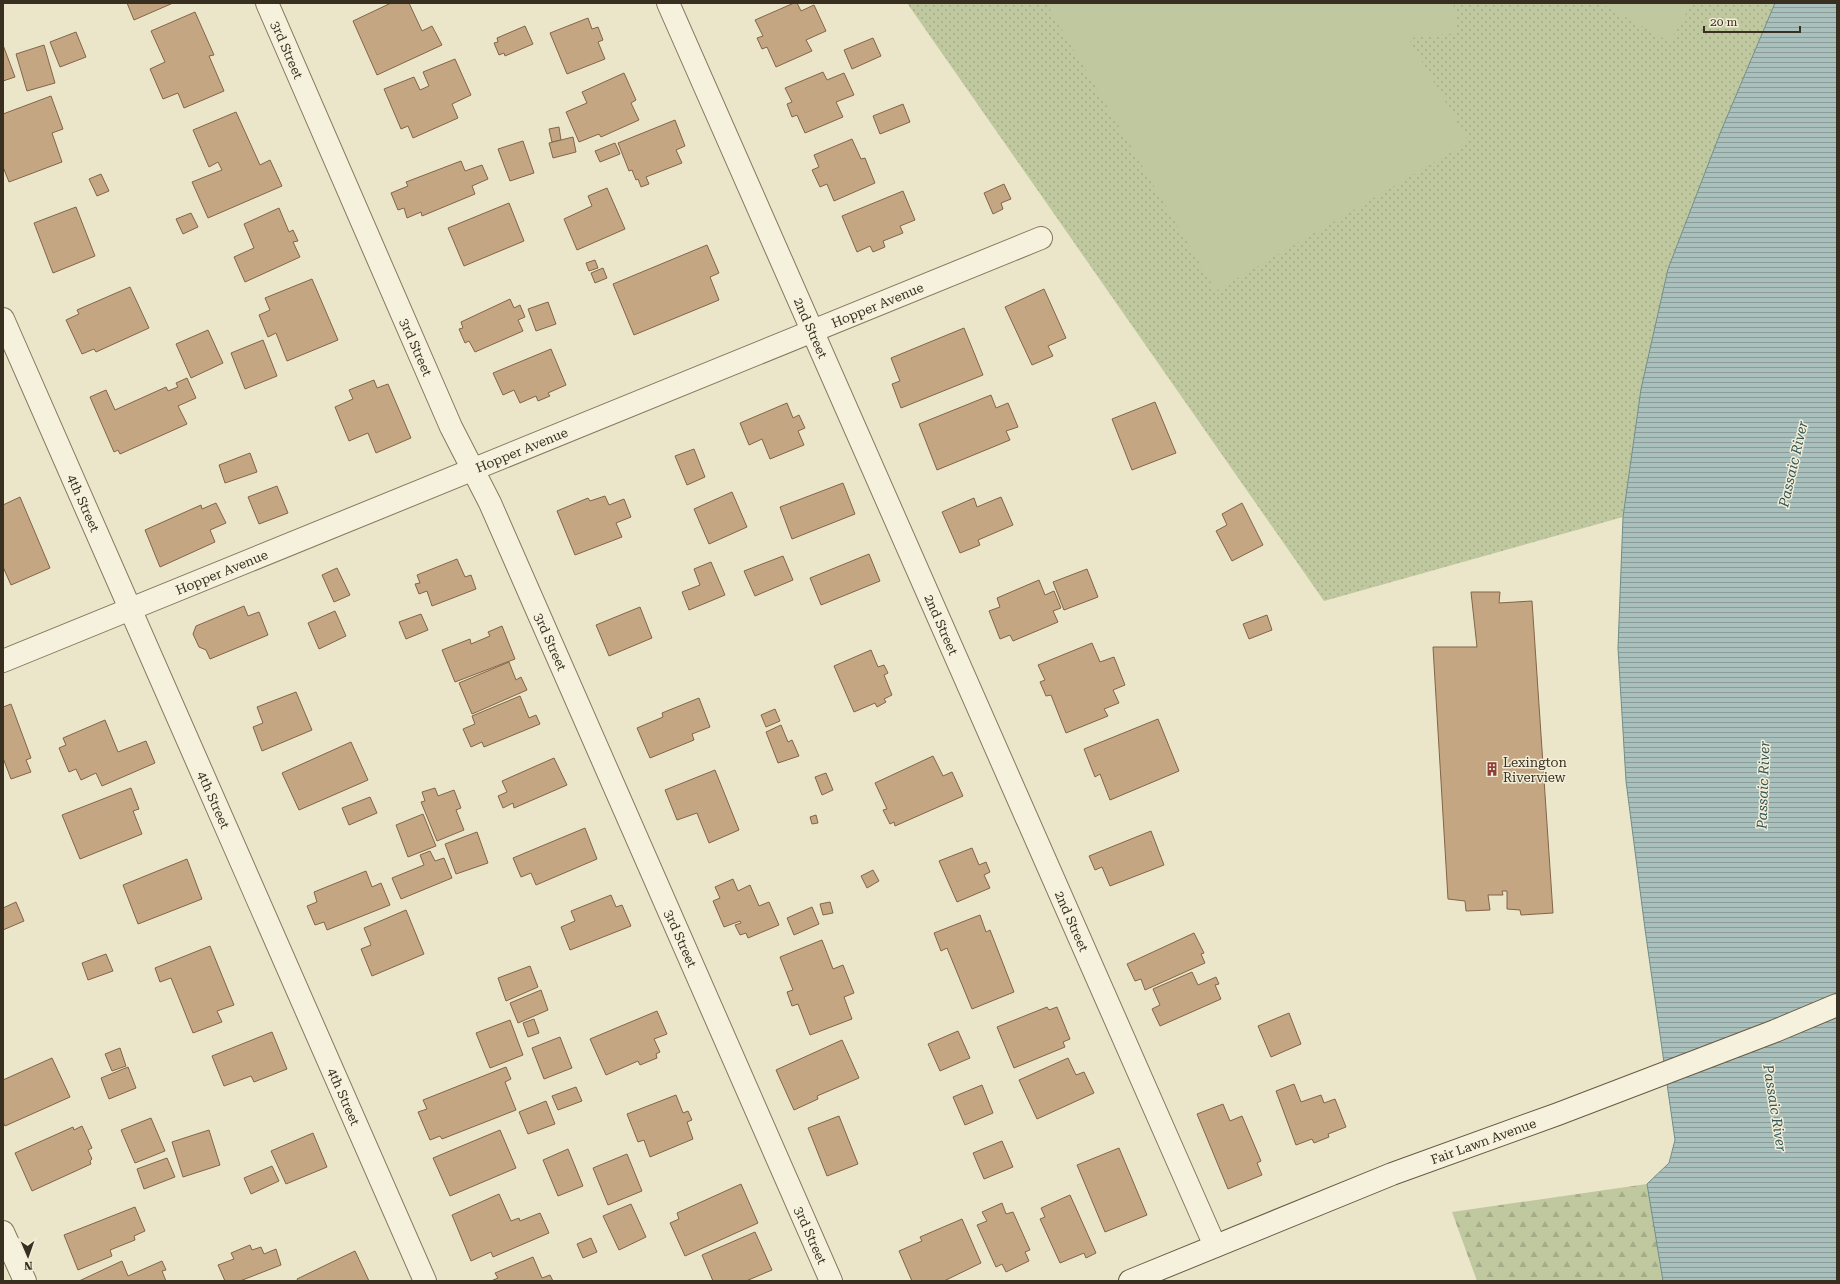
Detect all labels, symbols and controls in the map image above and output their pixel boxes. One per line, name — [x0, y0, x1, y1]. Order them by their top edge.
scale bar — [1704, 8, 1800, 34]
text: 20 m — [1710, 15, 1737, 29]
street label: 3rd Street — [268, 19, 306, 81]
street label: Hopper Avenue — [829, 279, 925, 330]
street label: 2nd Street — [791, 295, 831, 361]
street label: 3rd Street — [397, 316, 435, 378]
water label: Passaic River — [1775, 419, 1811, 510]
street label: Hopper Avenue — [473, 424, 570, 475]
street label: 4th Street — [65, 472, 103, 534]
street label: Hopper Avenue — [173, 546, 270, 597]
street label: 2nd Street — [922, 592, 961, 657]
street label: 3rd Street — [532, 610, 570, 673]
water label: Passaic River — [1753, 741, 1773, 830]
place label: Lexington Riverview — [1503, 755, 1567, 785]
building icon: Lexington Riverview — [1484, 761, 1500, 777]
street label: 4th Street — [195, 769, 233, 831]
street label: 2nd Street — [1052, 888, 1092, 954]
street label: 3rd Street — [662, 907, 700, 970]
water label: Passaic River — [1760, 1062, 1790, 1153]
street label: 4th Street — [325, 1065, 363, 1128]
street label: Fair Lawn Avenue — [1428, 1115, 1538, 1167]
street label: 3rd Street — [792, 1204, 830, 1266]
north arrow — [8, 1236, 48, 1276]
text: N — [23, 1259, 33, 1272]

